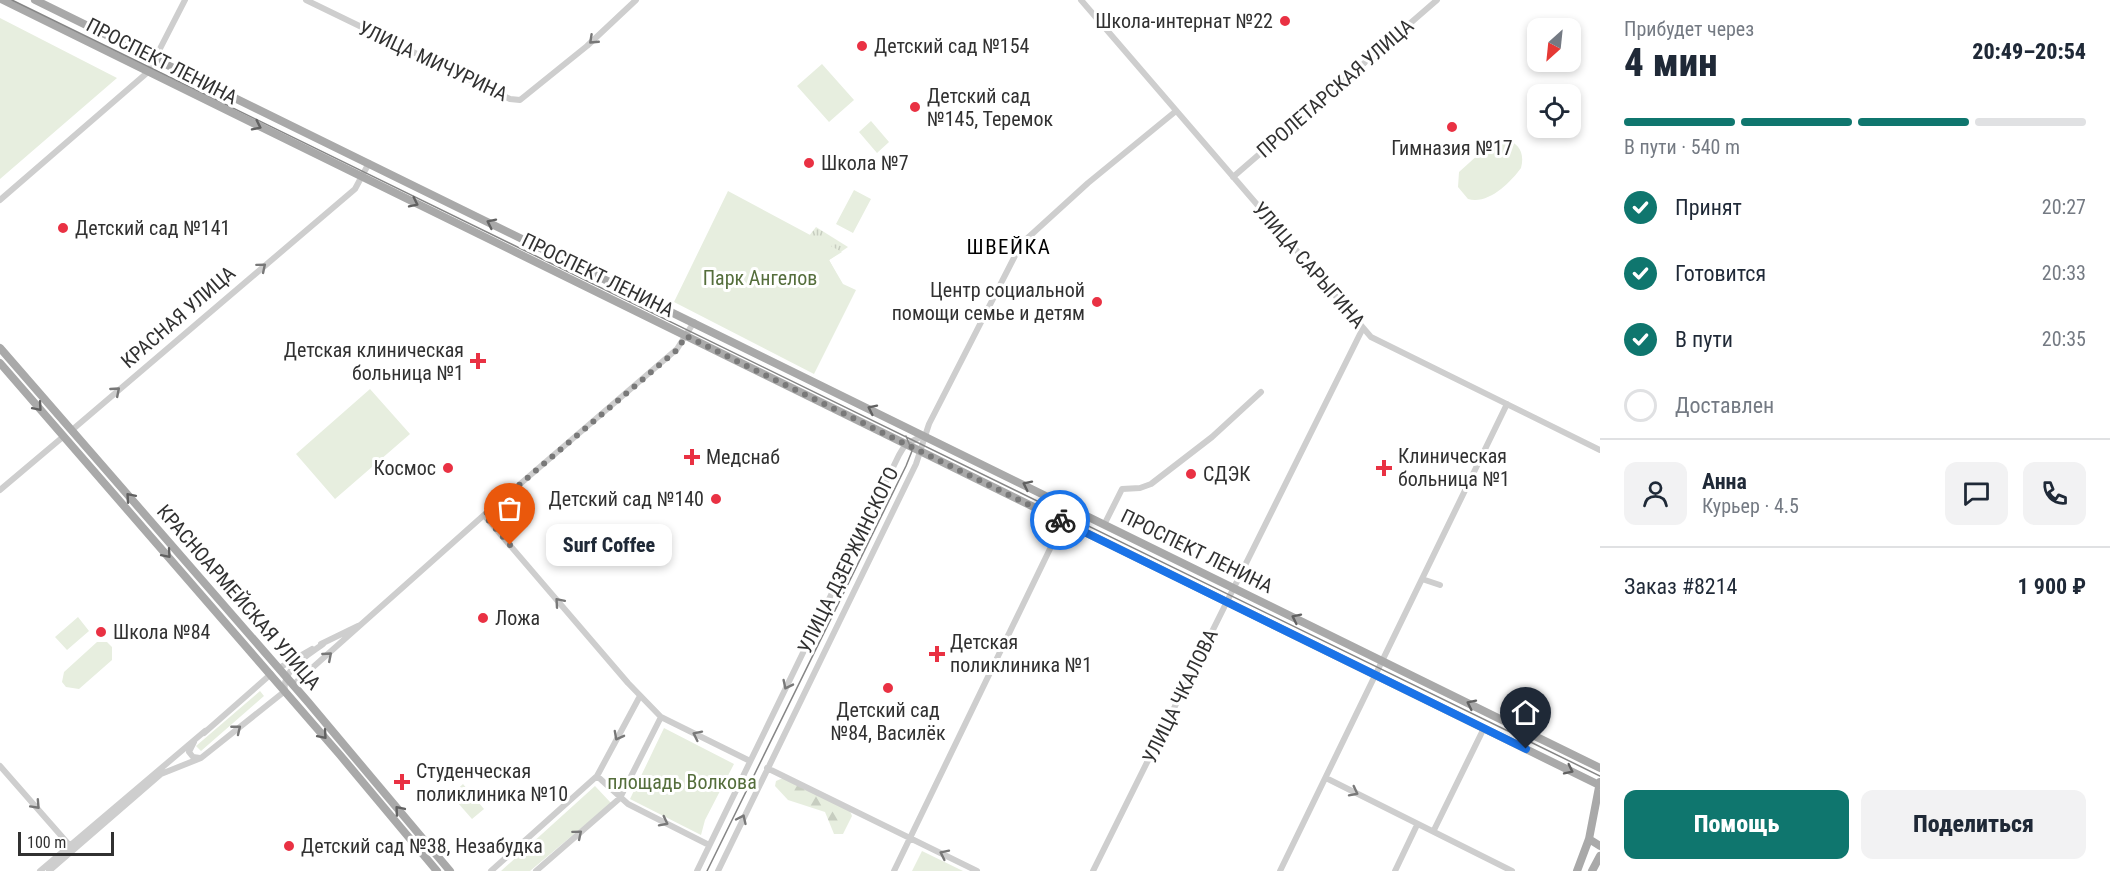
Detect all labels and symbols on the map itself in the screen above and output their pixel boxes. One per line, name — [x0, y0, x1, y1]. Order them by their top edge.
place label: Школа-интернат №22 — [1095, 9, 1273, 33]
street label: ПРОСПЕКТ ЛЕНИНА — [83, 13, 242, 110]
street label: ПРОЛЕТАРСКАЯ УЛИЦА — [1252, 13, 1418, 162]
marker: Школа-интернат №22 — [1278, 14, 1292, 28]
street label: УЛИЦА МИЧУРИНА — [355, 16, 512, 106]
north arrow — [1527, 18, 1581, 72]
one-way arrow — [589, 33, 600, 44]
place label: Детский сад №154 — [874, 34, 1030, 58]
marker: Детский сад №154 — [855, 39, 869, 53]
place label: Детский сад №145, Теремок — [927, 84, 1053, 131]
marker: Детский сад №145, Теремок — [908, 100, 922, 114]
one-way arrow — [250, 119, 261, 131]
marker: Гимназия №17 — [1445, 120, 1459, 134]
place label: Гимназия №17 — [1391, 136, 1513, 160]
place label: Школа №7 — [821, 151, 909, 175]
marker: Школа №7 — [802, 156, 816, 170]
one-way arrow — [407, 196, 418, 208]
street label: УЛИЦА САРЫГИНА — [1248, 197, 1371, 333]
place label: Детский сад №141 — [75, 216, 230, 240]
one-way arrow — [486, 219, 497, 230]
marker: Детский сад №141 — [56, 221, 70, 235]
street label: ПРОСПЕКТ ЛЕНИНА — [518, 228, 678, 322]
district label: ШВЕЙКА — [967, 235, 1051, 259]
street label: КРАСНАЯ УЛИЦА — [116, 261, 240, 373]
one-way arrow — [255, 263, 266, 274]
park label: Парк Ангелов — [703, 266, 817, 290]
place label: Центр социальной помощи семье и детям — [892, 278, 1085, 325]
marker: Центр социальной помощи семье и детям — [1090, 295, 1104, 309]
place label: Детская клиническая больница №1 — [284, 338, 464, 385]
marker: Детская клиническая больница №1 — [469, 352, 487, 370]
one-way arrow — [109, 388, 120, 399]
one-way arrow — [31, 400, 42, 411]
one-way arrow — [867, 404, 878, 416]
place label: Клиническая больница №1 — [1398, 444, 1510, 491]
place label: Медснаб — [706, 445, 780, 469]
marker: Медснаб — [683, 448, 701, 466]
place label: Космос — [374, 456, 436, 480]
marker: Клиническая больница №1 — [1375, 459, 1393, 477]
marker: Космос — [441, 461, 455, 475]
place label: СДЭК — [1203, 462, 1251, 486]
street label: УЛИЦА ДЗЕРЖИНСКОГО — [792, 463, 904, 657]
marker: СДЭК — [1184, 467, 1198, 481]
one-way arrow — [1023, 481, 1033, 492]
pin — [484, 483, 535, 545]
place label: Детский сад №140 — [549, 487, 704, 511]
courier — [1030, 490, 1090, 550]
marker: Детский сад №140 — [709, 492, 723, 506]
one-way arrow — [126, 493, 137, 504]
street label: КРАСНОАРМЕЙСКАЯ УЛИЦА — [152, 499, 326, 695]
street label: ПРОСПЕКТ ЛЕНИНА — [1117, 504, 1277, 598]
callout: Surf Coffee — [546, 524, 672, 566]
one-way arrow — [160, 547, 171, 558]
one-way arrow — [555, 598, 566, 609]
place label: Ложа — [495, 606, 540, 630]
marker: Ложа — [476, 611, 490, 625]
one-way arrow — [1292, 613, 1303, 625]
place label: Школа №84 — [113, 620, 211, 644]
marker: Школа №84 — [94, 625, 108, 639]
street label: УЛИЦА ЧКАЛОВА — [1137, 625, 1223, 767]
place label: Детская поликлиника №1 — [950, 630, 1092, 677]
marker: Детская поликлиника №1 — [928, 645, 946, 663]
one-way arrow — [321, 652, 332, 663]
one-way arrow — [782, 679, 794, 690]
marker: Детский сад №84, Василёк — [881, 681, 895, 695]
pin — [1500, 687, 1551, 749]
place label: Детский сад №84, Василёк — [830, 698, 946, 745]
one-way arrow — [1467, 700, 1477, 711]
one-way arrow — [230, 725, 241, 736]
one-way arrow — [316, 728, 327, 739]
one-way arrow — [614, 730, 625, 740]
one-way arrow — [693, 731, 704, 742]
place label: Студенческая поликлиника №10 — [416, 759, 568, 806]
one-way arrow — [1562, 763, 1573, 775]
park label: площадь Волкова — [607, 770, 757, 794]
marker: Студенческая поликлиника №10 — [393, 773, 411, 791]
one-way arrow — [1347, 785, 1358, 797]
one-way arrow — [29, 798, 40, 809]
one-way arrow — [395, 806, 406, 817]
one-way arrow — [658, 815, 668, 826]
one-way arrow — [735, 815, 747, 826]
scale bar — [18, 829, 114, 856]
one-way arrow — [571, 831, 582, 842]
place label: Детский сад №38, Незабудка — [301, 834, 543, 858]
marker: Детский сад №38, Незабудка — [282, 839, 296, 853]
one-way arrow — [939, 850, 950, 862]

